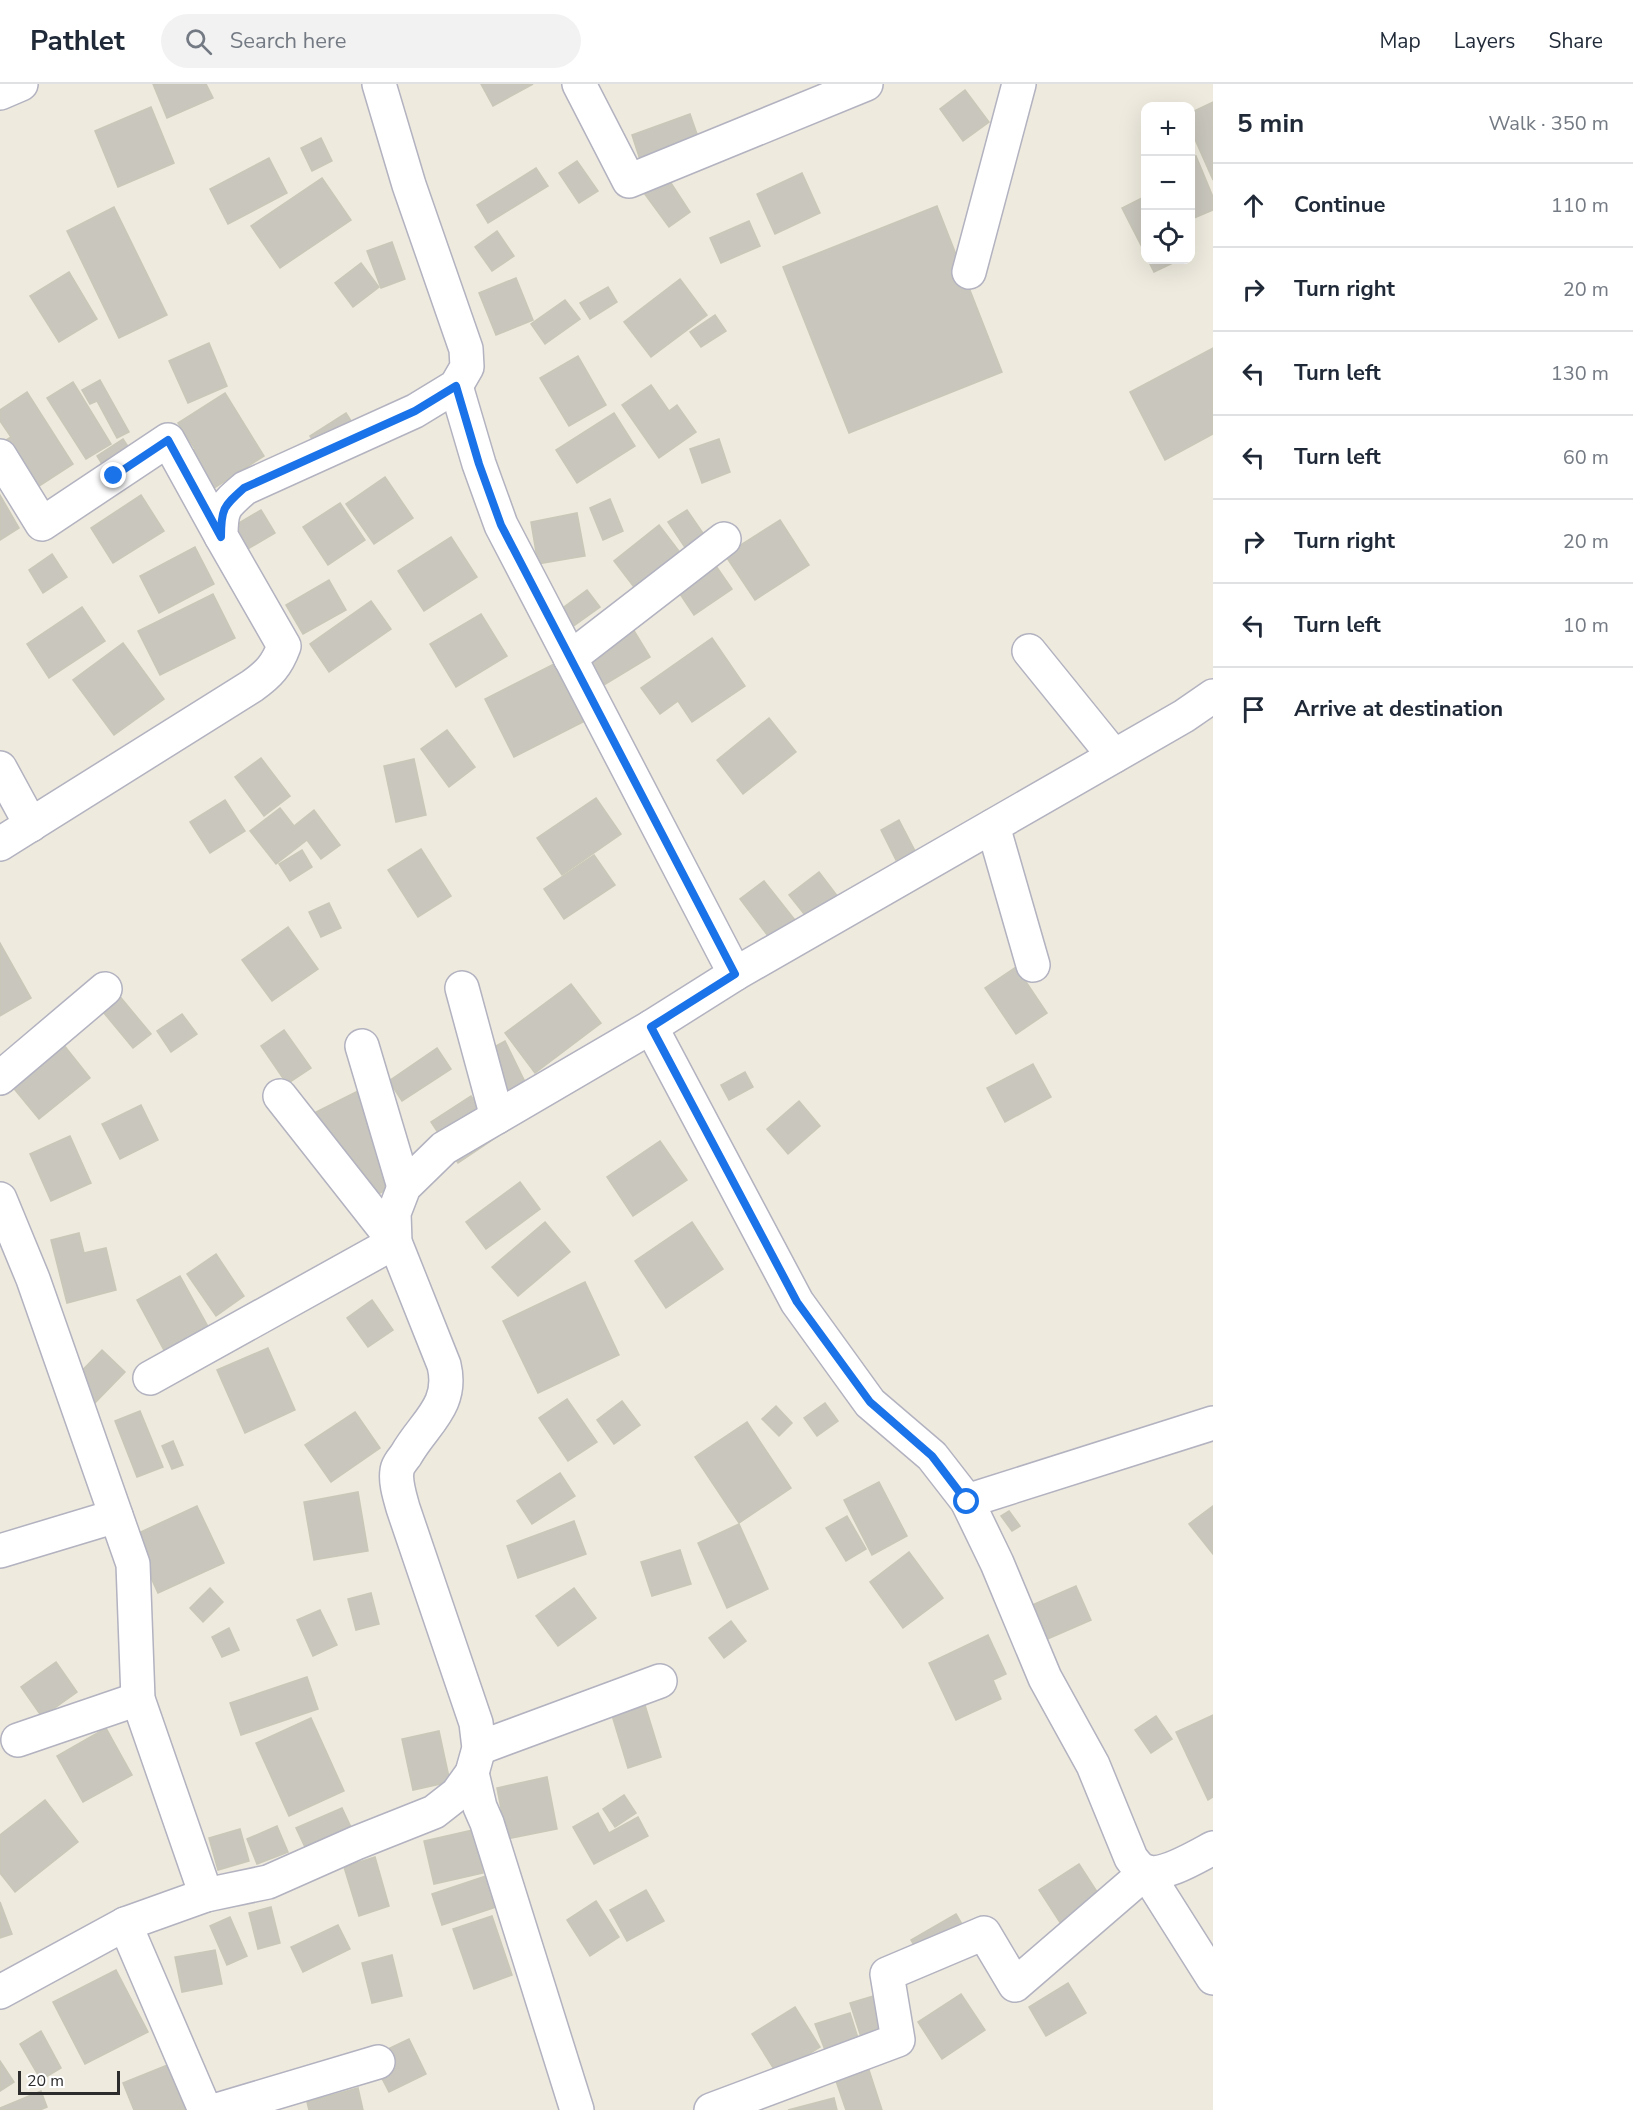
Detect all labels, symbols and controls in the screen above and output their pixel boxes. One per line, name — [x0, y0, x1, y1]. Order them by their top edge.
search box — [161, 14, 581, 68]
text: Pathlet — [30, 22, 125, 60]
icon: search — [182, 25, 215, 58]
text: Search here — [230, 26, 346, 56]
text: Map — [1379, 27, 1421, 55]
text: Layers — [1454, 27, 1515, 55]
text: Share — [1548, 27, 1603, 55]
map controls — [1141, 102, 1195, 264]
button: + — [1141, 102, 1195, 156]
text: 5 min — [1237, 106, 1304, 141]
text: Walk · 350 m — [1489, 110, 1609, 137]
button: − — [1141, 156, 1195, 210]
icon: ahead — [1237, 189, 1270, 222]
text: Continue — [1294, 190, 1385, 220]
text: 110 m — [1551, 192, 1609, 219]
button: locate — [1141, 210, 1195, 264]
icon: right — [1237, 273, 1270, 306]
text: Turn right — [1294, 274, 1395, 304]
text: 20 m — [1563, 276, 1609, 303]
icon: left — [1237, 357, 1270, 390]
text: Turn left — [1294, 358, 1381, 388]
text: 130 m — [1551, 360, 1609, 387]
icon: left — [1237, 441, 1270, 474]
text: Turn left — [1294, 442, 1381, 472]
text: 60 m — [1563, 444, 1609, 471]
route end — [100, 462, 126, 488]
icon: right — [1237, 525, 1270, 558]
text: Turn right — [1294, 526, 1395, 556]
text: 20 m — [1563, 528, 1609, 555]
icon: left — [1237, 609, 1270, 642]
text: Turn left — [1294, 610, 1381, 640]
text: 10 m — [1563, 612, 1609, 639]
icon: arrive — [1237, 693, 1270, 726]
text: Arrive at destination — [1294, 694, 1503, 724]
route start — [953, 1488, 979, 1514]
scale bar — [18, 2068, 120, 2096]
text: 20 m — [27, 2070, 64, 2092]

